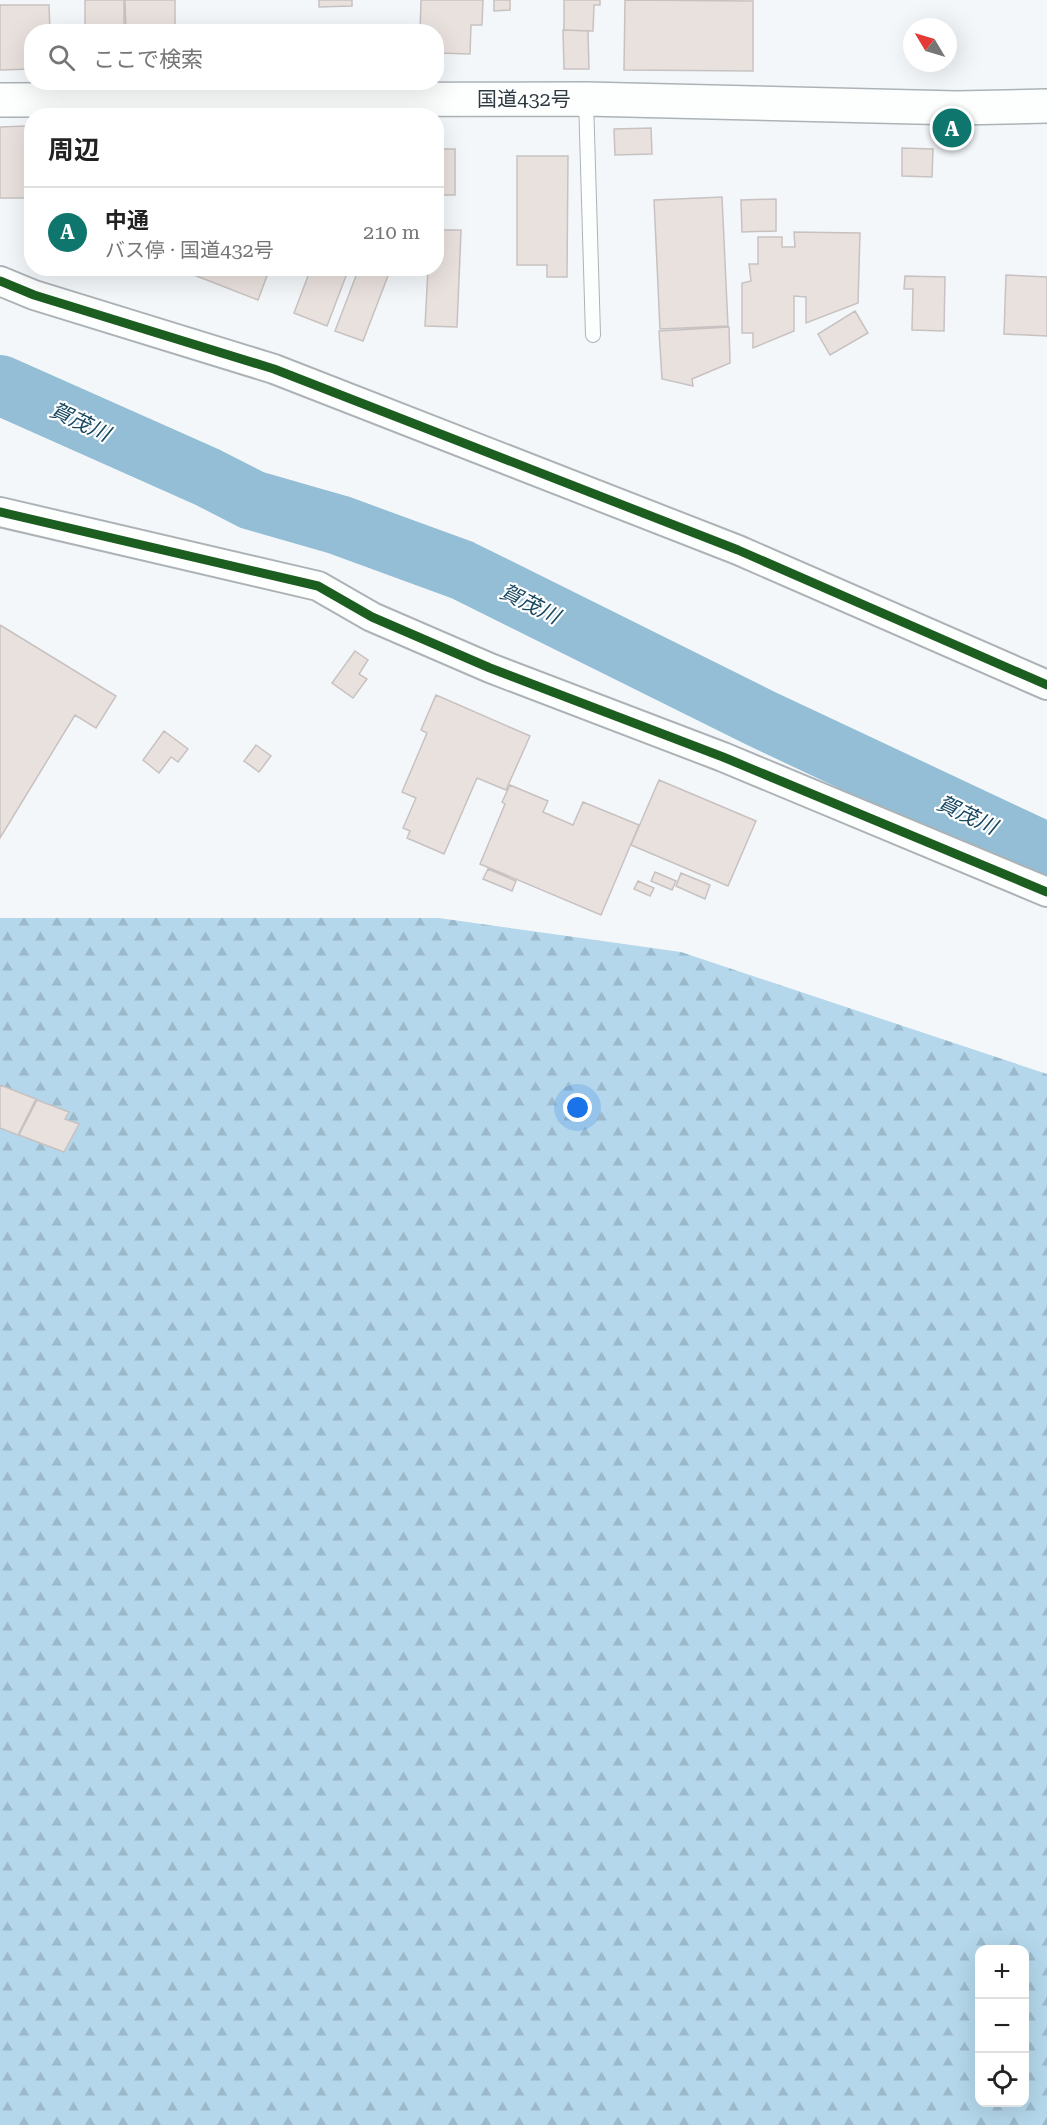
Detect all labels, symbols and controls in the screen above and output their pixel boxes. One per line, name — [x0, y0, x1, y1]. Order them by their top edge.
north arrow — [903, 18, 957, 72]
search box — [24, 24, 444, 90]
icon: search — [45, 41, 78, 74]
text: ここで検索 — [93, 47, 203, 72]
street label: 国道432号 — [477, 87, 571, 111]
pin: A — [932, 106, 972, 150]
text: 周辺 — [48, 135, 100, 165]
text: 中通 — [105, 208, 149, 233]
text: A — [60, 220, 75, 244]
text: 210 m — [363, 220, 420, 244]
text: バス停 · 国道432号 — [105, 238, 274, 262]
water label: 賀茂川 — [46, 398, 115, 447]
water label: 賀茂川 — [496, 579, 565, 629]
water label: 賀茂川 — [933, 791, 1002, 840]
your location — [563, 1093, 592, 1122]
map controls — [975, 1945, 1029, 2107]
button: + — [975, 1945, 1029, 1999]
button: − — [975, 1999, 1029, 2053]
button: locate — [975, 2053, 1029, 2107]

